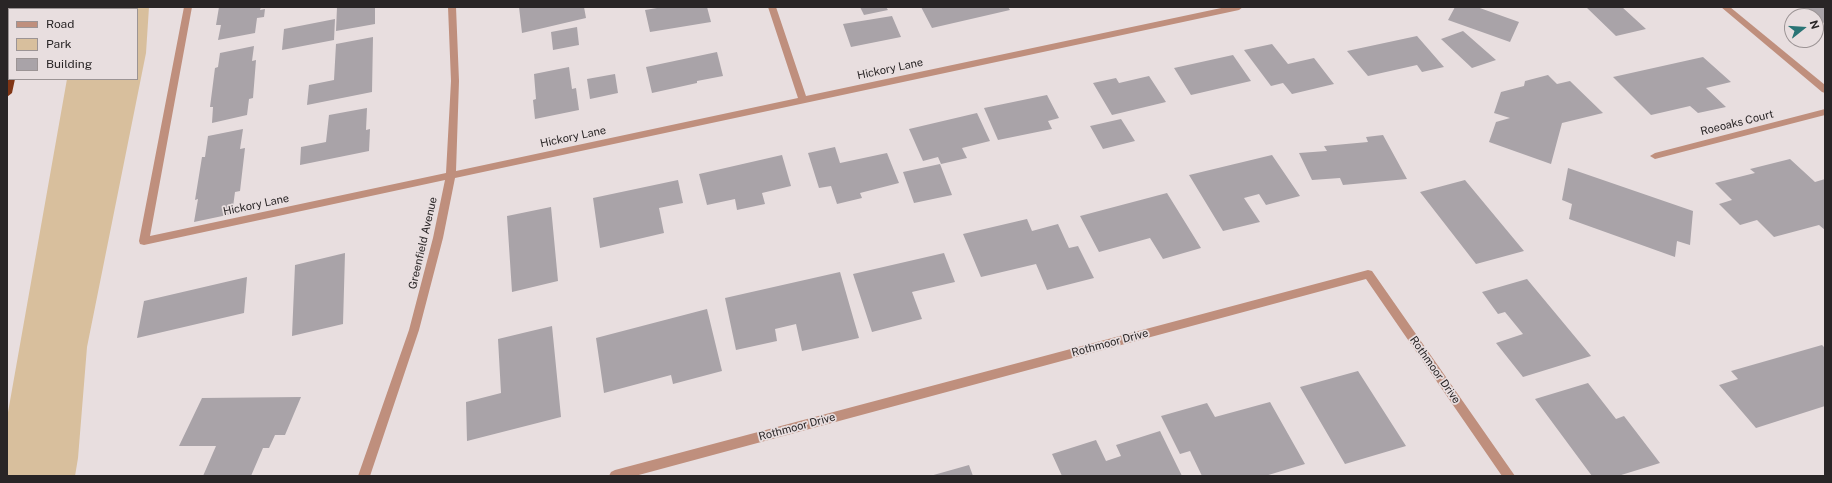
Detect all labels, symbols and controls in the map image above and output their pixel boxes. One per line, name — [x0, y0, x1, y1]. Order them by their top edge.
legend — [8, 8, 138, 80]
north arrow — [1784, 8, 1824, 48]
text: Road — [46, 17, 74, 31]
text: N — [1808, 19, 1822, 31]
text: Park — [46, 37, 72, 51]
street label: Hickory Lane — [856, 56, 924, 82]
text: Building — [46, 57, 92, 71]
street label: Roeoaks Court — [1699, 108, 1775, 138]
street label: Hickory Lane — [539, 124, 607, 150]
street label: Hickory Lane — [222, 192, 290, 218]
street label: Greenfield Avenue — [406, 196, 440, 290]
street label: Rothmoor Drive — [1070, 326, 1150, 360]
street label: Rothmoor Drive — [1407, 334, 1463, 406]
street label: Rothmoor Drive — [757, 410, 837, 444]

